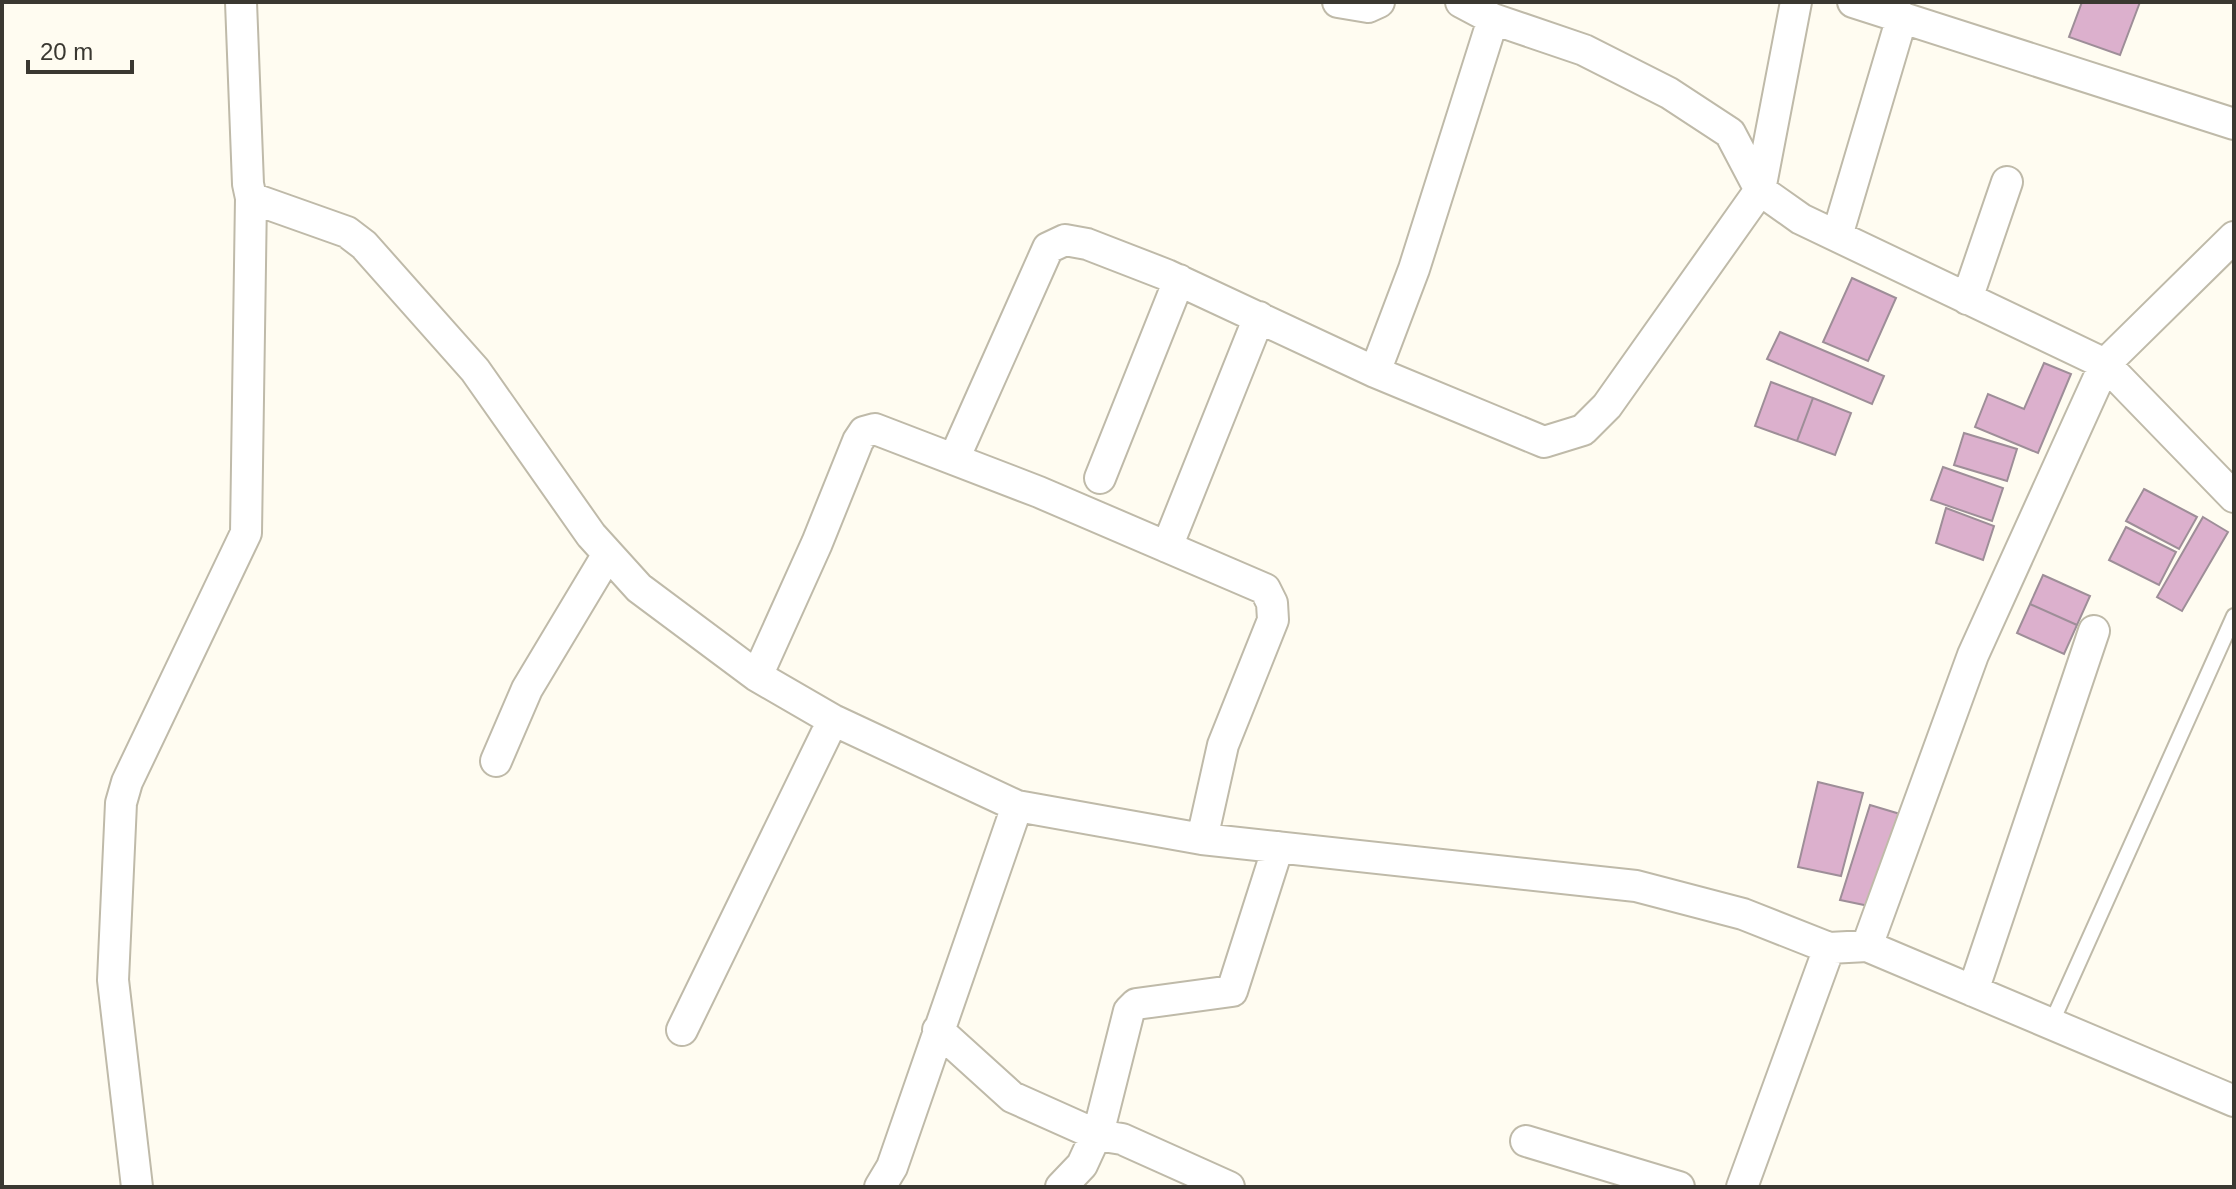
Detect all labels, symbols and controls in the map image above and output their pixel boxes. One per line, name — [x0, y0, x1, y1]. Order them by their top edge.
scale bar — [28, 24, 132, 74]
text: 20 m — [40, 38, 93, 65]

